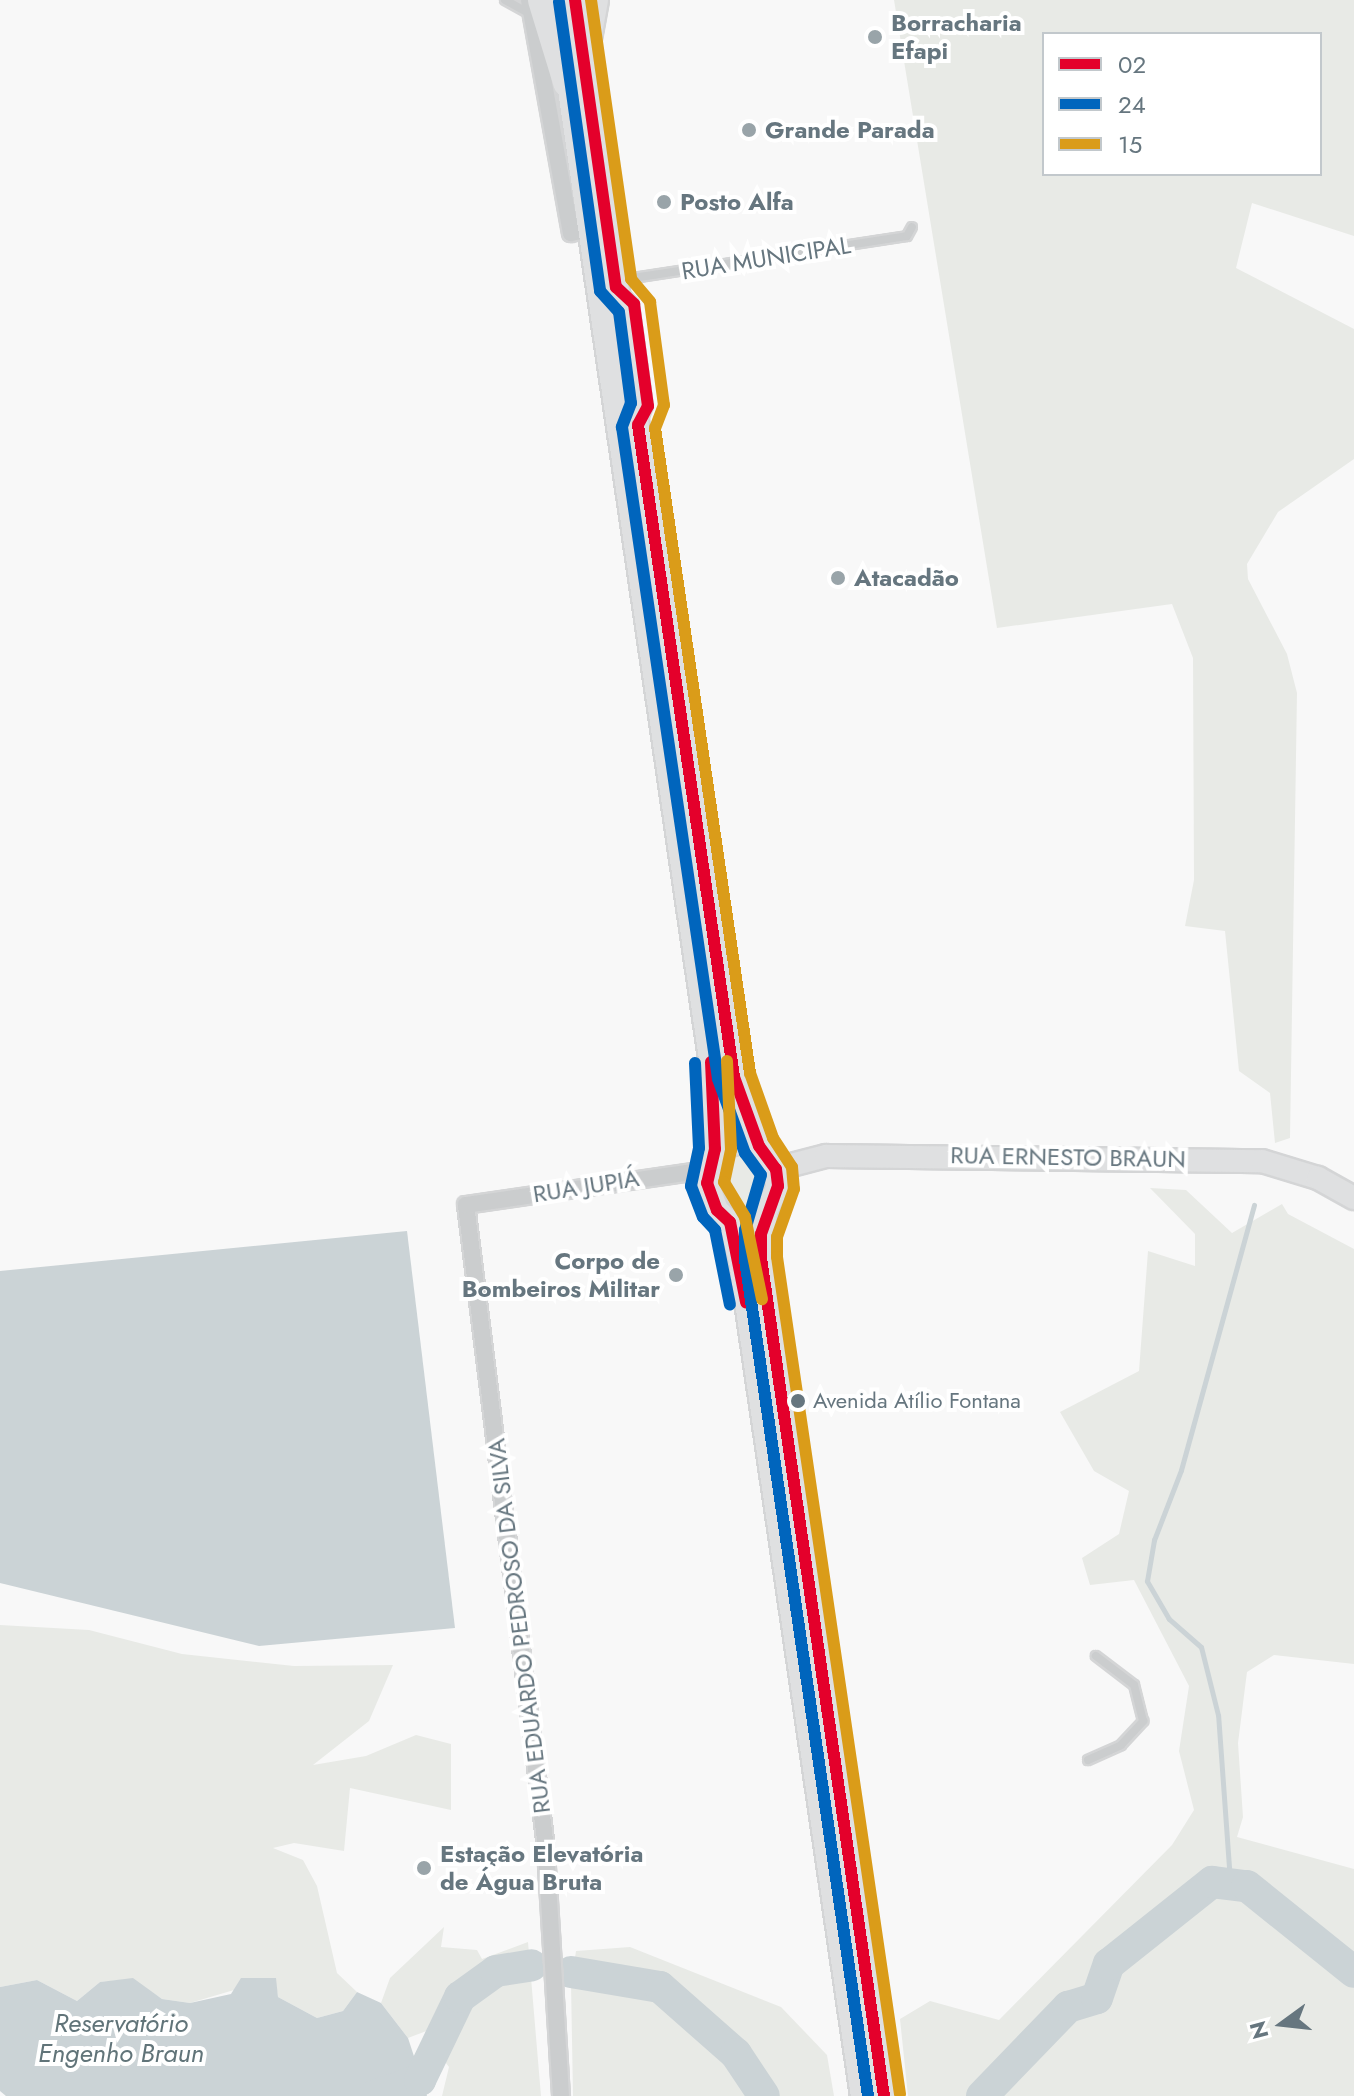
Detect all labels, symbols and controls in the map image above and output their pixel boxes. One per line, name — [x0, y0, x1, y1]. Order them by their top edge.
place label: Borracharia Efapi — [891, 9, 1022, 65]
marker: Borracharia Efapi — [866, 28, 884, 46]
legend — [1042, 32, 1322, 176]
text: 02 — [1118, 47, 1146, 82]
text: 24 — [1118, 87, 1146, 122]
place label: Grande Parada — [765, 116, 935, 144]
marker: Grande Parada — [740, 121, 758, 139]
text: 15 — [1118, 127, 1142, 162]
place label: Posto Alfa — [680, 188, 794, 216]
marker: Posto Alfa — [655, 193, 673, 211]
street label: RUA MUNICIPAL — [679, 230, 853, 286]
place label: Atacadão — [854, 564, 959, 592]
marker: Atacadão — [829, 569, 847, 587]
street label: RUA ERNESTO BRAUN — [950, 1141, 1186, 1173]
street label: RUA JUPIÁ — [531, 1163, 641, 1209]
place label: Corpo de Bombeiros Militar — [462, 1247, 660, 1303]
marker: Corpo de Bombeiros Militar — [667, 1266, 685, 1284]
place label: Avenida Atílio Fontana — [813, 1388, 1021, 1414]
marker: Avenida Atílio Fontana — [790, 1393, 806, 1409]
street label: RUA EDUARDO PEDROSO DA SILVA — [482, 1437, 556, 1815]
place label: Estação Elevatória de Água Bruta — [440, 1840, 643, 1896]
marker: Estação Elevatória de Água Bruta — [415, 1859, 433, 1877]
north arrow — [1242, 1984, 1322, 2064]
water label: Reservatório Engenho Braun — [38, 2008, 204, 2070]
text: N — [1241, 2018, 1277, 2043]

